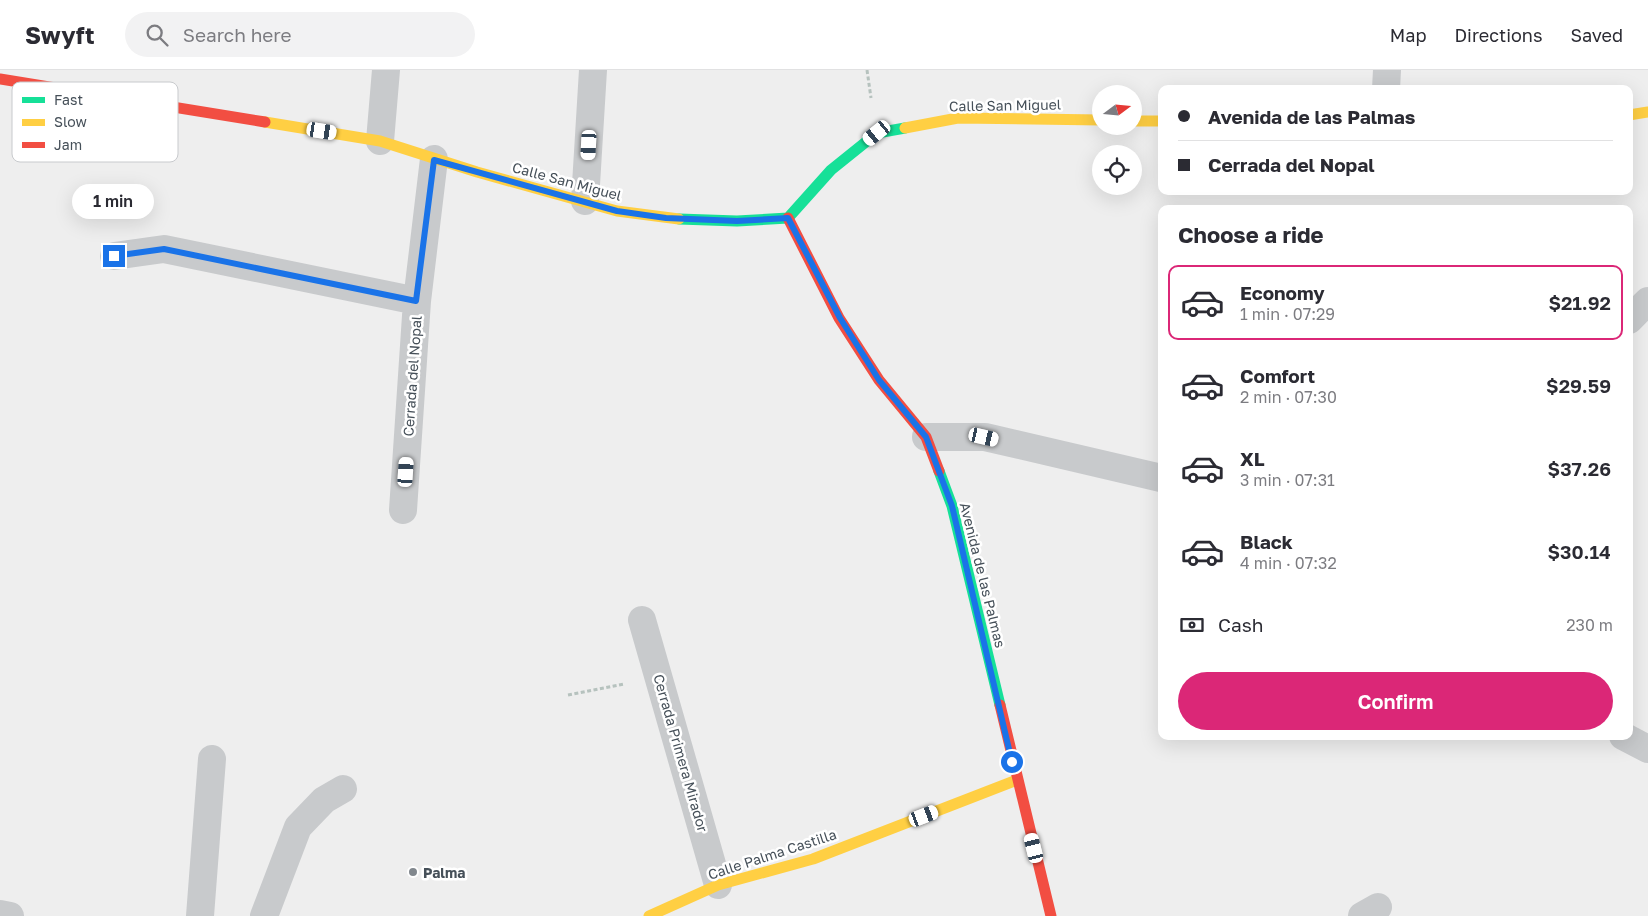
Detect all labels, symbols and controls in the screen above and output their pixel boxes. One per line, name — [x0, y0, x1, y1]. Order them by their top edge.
search box — [125, 12, 475, 57]
text: Swyft — [25, 20, 95, 49]
icon: search — [143, 21, 171, 49]
text: Search here — [183, 23, 292, 46]
text: Map — [1390, 24, 1426, 46]
text: Directions — [1454, 24, 1542, 46]
text: Saved — [1570, 24, 1623, 46]
legend — [12, 82, 178, 162]
north arrow — [1092, 85, 1142, 135]
map controls — [1092, 85, 1142, 195]
text: Fast — [54, 91, 83, 108]
street label: Calle San Miguel — [949, 96, 1061, 114]
text: Avenida de las Palmas — [1208, 105, 1415, 128]
text: Slow — [54, 113, 87, 130]
car — [860, 118, 893, 148]
car — [306, 121, 337, 141]
car — [580, 130, 597, 160]
text: Jam — [54, 136, 82, 153]
button: locate — [1092, 145, 1142, 195]
text: Cerrada del Nopal — [1208, 153, 1375, 176]
street label: Calle San Miguel — [511, 158, 623, 204]
callout: 1 min — [73, 184, 155, 218]
text: 1 min — [93, 191, 133, 211]
text: Choose a ride — [1178, 221, 1324, 248]
route end — [103, 245, 125, 267]
icon: car — [1180, 280, 1225, 325]
text: Economy — [1240, 281, 1325, 304]
text: $21.92 — [1548, 291, 1611, 314]
text: 1 min · 07:29 — [1240, 304, 1335, 324]
street label: Cerrada del Nopal — [399, 315, 425, 437]
icon: car — [1180, 363, 1225, 408]
text: Comfort — [1240, 364, 1315, 387]
text: $29.59 — [1546, 374, 1611, 397]
text: 2 min · 07:30 — [1240, 387, 1337, 407]
car — [967, 426, 1000, 448]
icon: car — [1180, 446, 1225, 491]
text: XL — [1240, 447, 1265, 470]
car — [397, 457, 414, 487]
text: $37.26 — [1548, 457, 1611, 480]
text: 3 min · 07:31 — [1240, 470, 1335, 490]
street label: Avenida de las Palmas — [957, 501, 1009, 649]
icon: car — [1180, 529, 1225, 574]
text: Black — [1240, 530, 1293, 553]
text: $30.14 — [1547, 540, 1611, 563]
text: 4 min · 07:32 — [1240, 553, 1337, 573]
icon: cash — [1178, 611, 1206, 639]
text: Cash — [1218, 613, 1263, 636]
text: 230 m — [1566, 615, 1613, 635]
street label: Cerrada Primera Mirador — [650, 672, 712, 834]
button: Confirm — [1178, 672, 1613, 730]
route start — [1001, 751, 1023, 773]
car — [907, 804, 940, 828]
street label: Calle Palma Castilla — [706, 825, 838, 883]
car — [1023, 832, 1044, 864]
place label: Palma — [423, 864, 465, 881]
marker: Palma — [407, 866, 419, 878]

